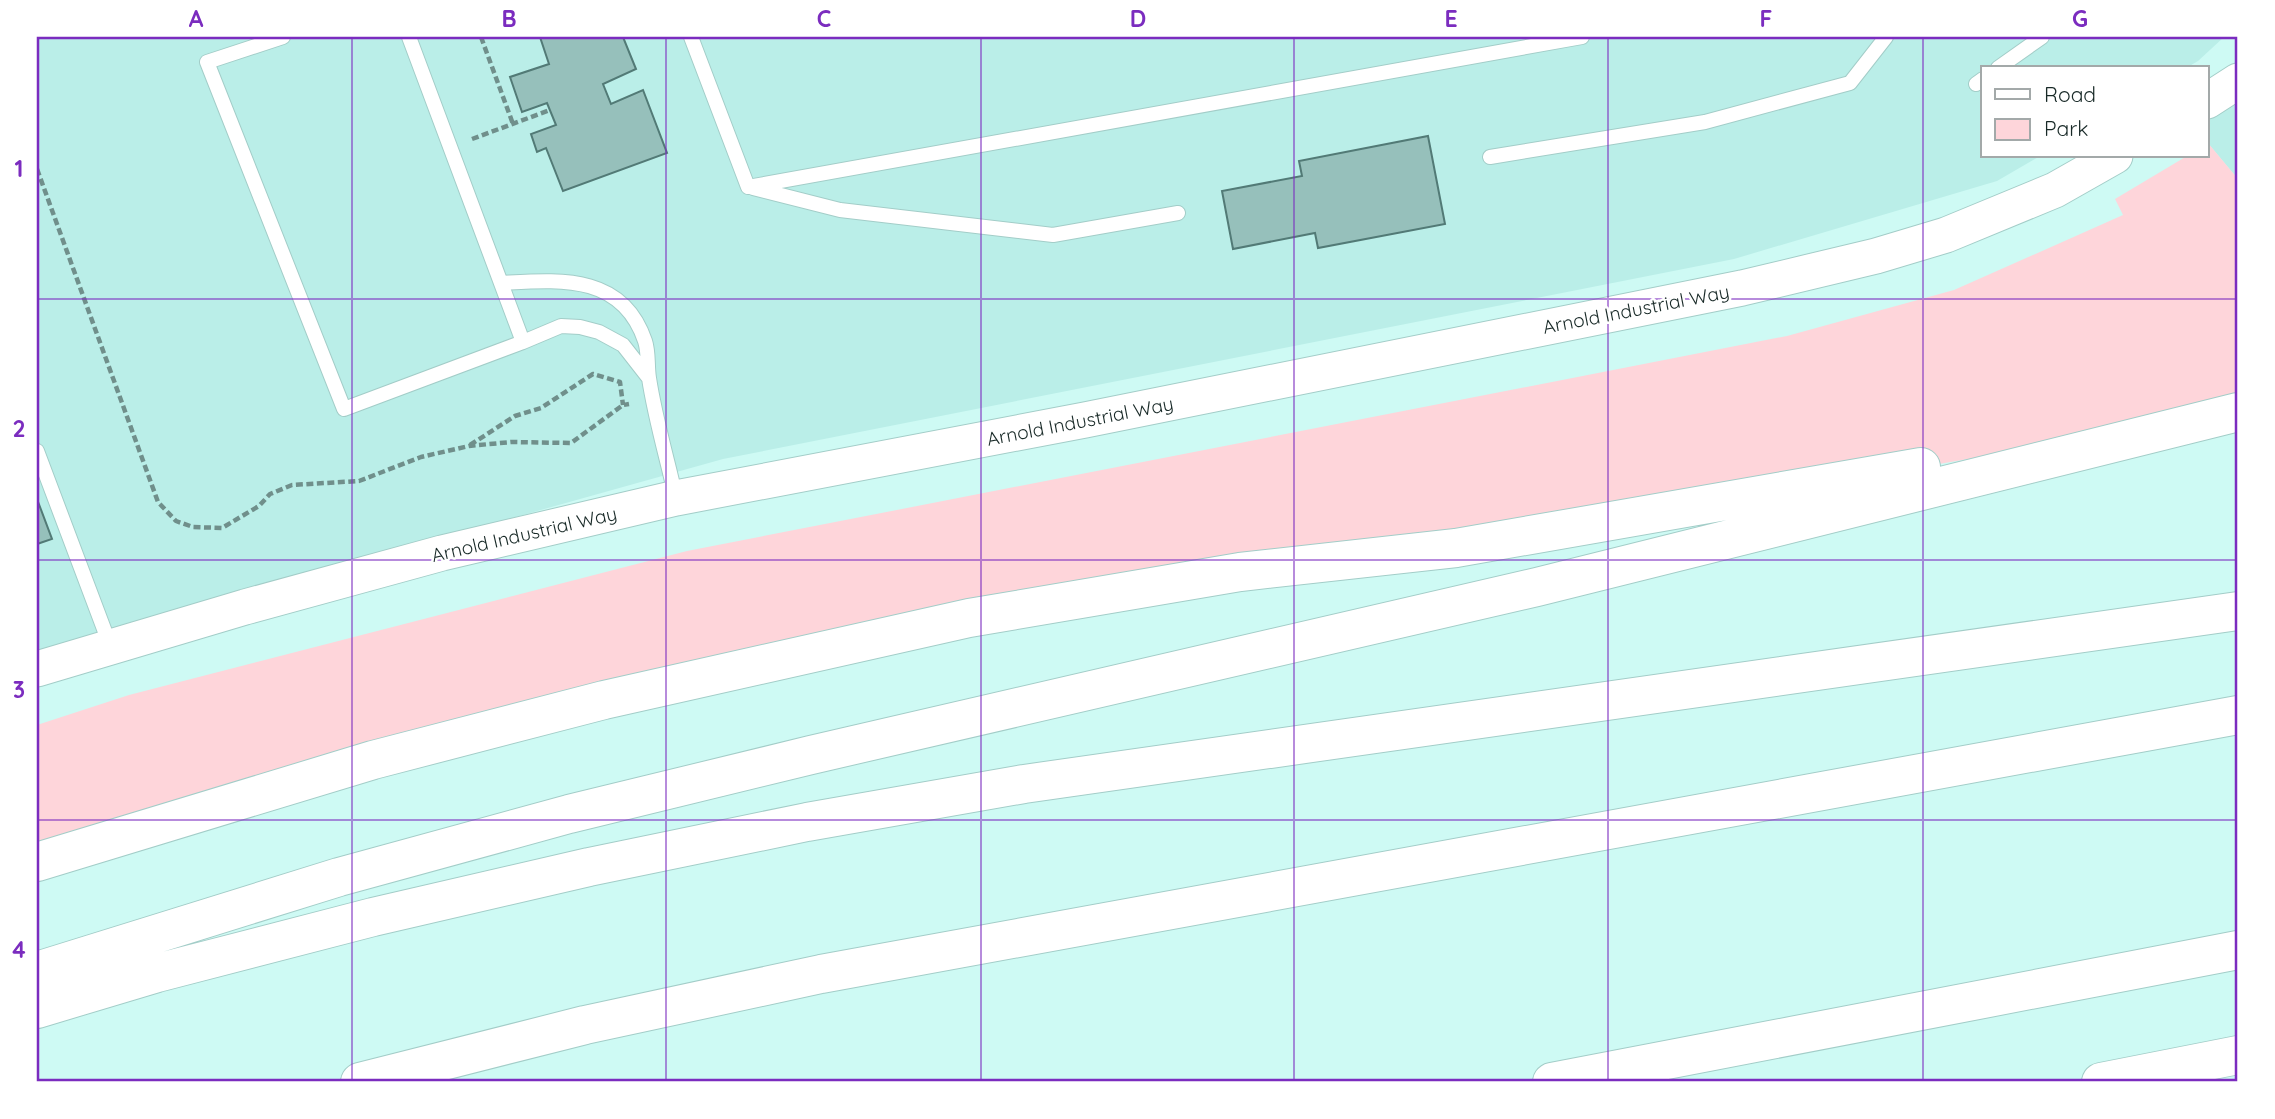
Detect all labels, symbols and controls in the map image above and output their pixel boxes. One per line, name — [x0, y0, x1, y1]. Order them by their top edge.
text: A — [189, 4, 204, 33]
text: B — [501, 4, 517, 33]
text: C — [817, 4, 831, 33]
text: D — [1130, 4, 1146, 33]
text: E — [1444, 4, 1458, 33]
text: F — [1760, 4, 1772, 33]
text: G — [2072, 4, 2088, 33]
legend — [1981, 66, 2208, 158]
text: Road — [2044, 81, 2096, 107]
text: Park — [2044, 115, 2088, 141]
text: 1 — [15, 154, 23, 183]
street label: Arnold Industrial Way — [1541, 279, 1731, 339]
street label: Arnold Industrial Way — [985, 391, 1175, 451]
text: 2 — [12, 414, 26, 443]
street label: Arnold Industrial Way — [429, 501, 619, 567]
text: 3 — [13, 675, 25, 704]
text: 4 — [12, 935, 26, 964]

